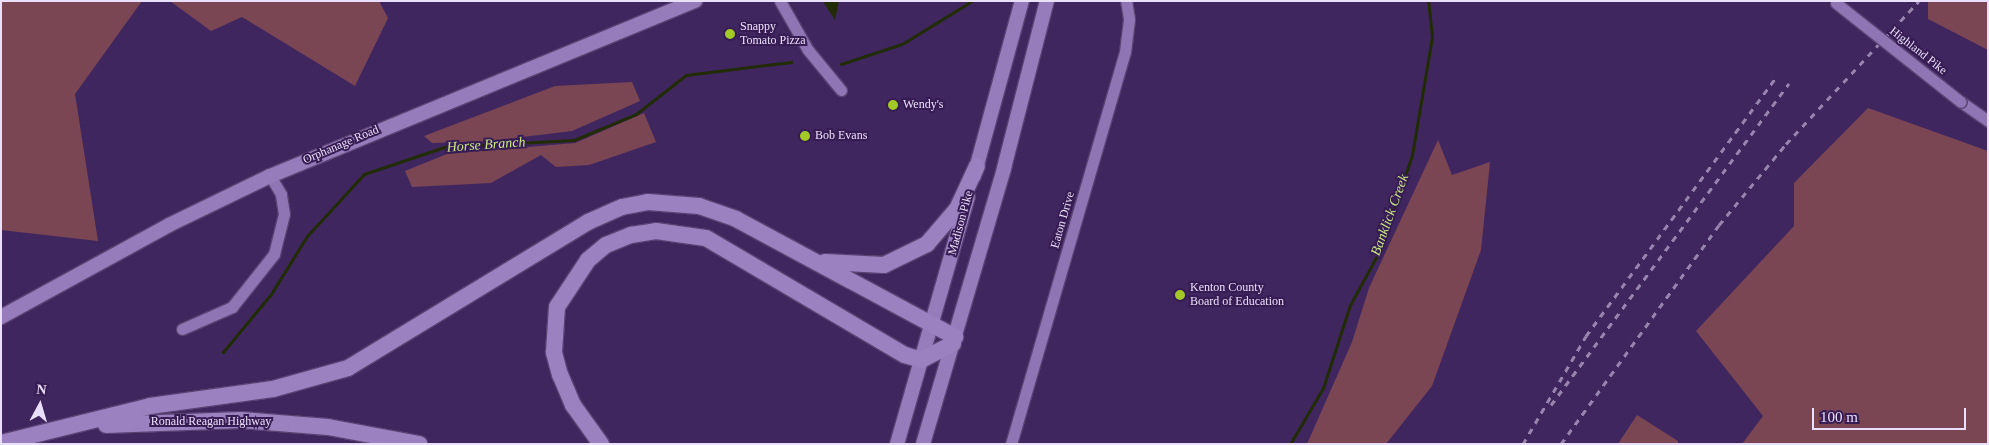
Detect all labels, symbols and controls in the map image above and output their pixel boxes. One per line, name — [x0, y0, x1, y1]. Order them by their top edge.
place label: Snappy Tomato Pizza — [740, 20, 805, 48]
street label: Highland Pike — [1886, 24, 1950, 78]
marker: Snappy Tomato Pizza — [724, 28, 736, 40]
place label: Wendy's — [903, 98, 944, 112]
marker: Wendy's — [887, 99, 899, 111]
street label: Orphanage Road — [301, 123, 381, 167]
place label: Bob Evans — [815, 129, 867, 143]
marker: Bob Evans — [799, 130, 811, 142]
water label: Horse Branch — [446, 134, 526, 156]
water label: Banklick Creek — [1368, 172, 1412, 258]
street label: Madison Pike — [945, 189, 977, 257]
street label: Eaton Drive — [1048, 190, 1078, 250]
place label: Kenton County Board of Education — [1190, 281, 1284, 309]
marker: Kenton County Board of Education — [1174, 289, 1186, 301]
north arrow — [15, 380, 65, 430]
text: N — [36, 382, 47, 398]
scale bar — [1814, 398, 1968, 430]
text: 100 m — [1820, 409, 1858, 425]
street label: Ronald Reagan Highway — [151, 415, 271, 429]

